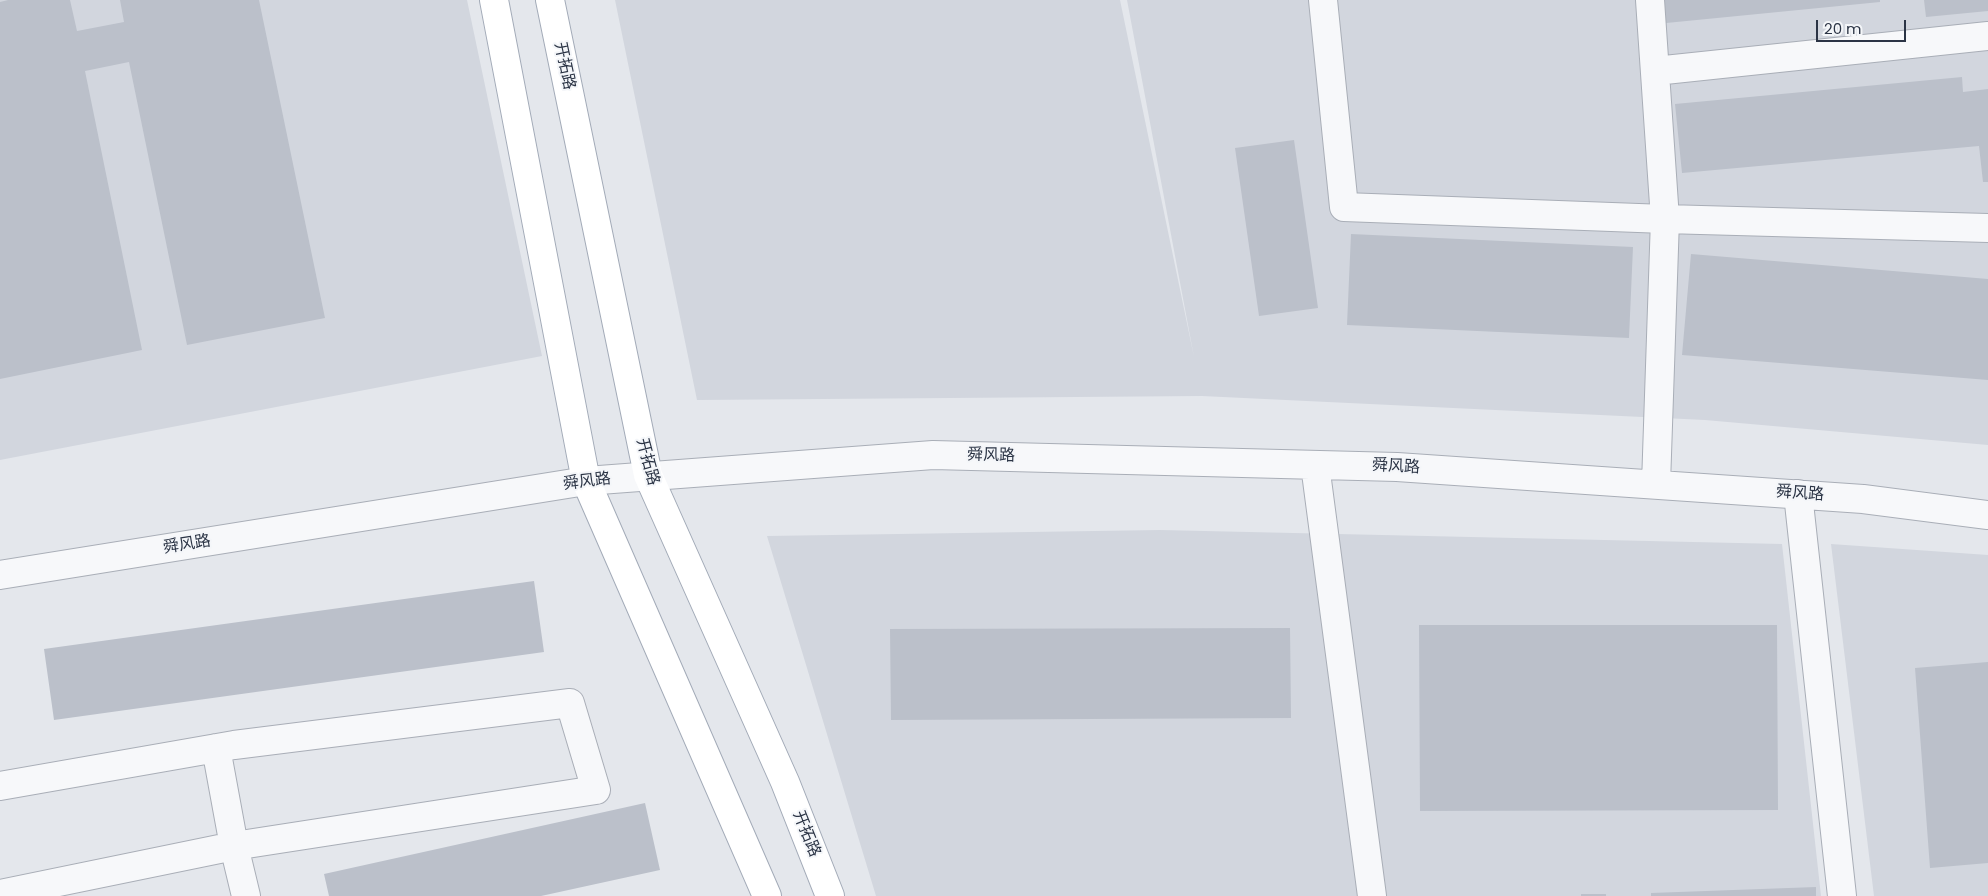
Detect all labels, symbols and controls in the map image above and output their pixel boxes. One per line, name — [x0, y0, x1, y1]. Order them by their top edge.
scale bar — [1818, 10, 1908, 42]
text: 20 m — [1824, 18, 1862, 39]
street label: 开拓路 — [550, 41, 578, 91]
street label: 开拓路 — [632, 436, 662, 488]
street label: 舜风路 — [967, 446, 1015, 466]
street label: 舜风路 — [1372, 456, 1420, 478]
street label: 舜风路 — [562, 470, 612, 494]
street label: 舜风路 — [1775, 483, 1825, 505]
street label: 舜风路 — [162, 532, 212, 558]
street label: 开拓路 — [788, 808, 824, 860]

